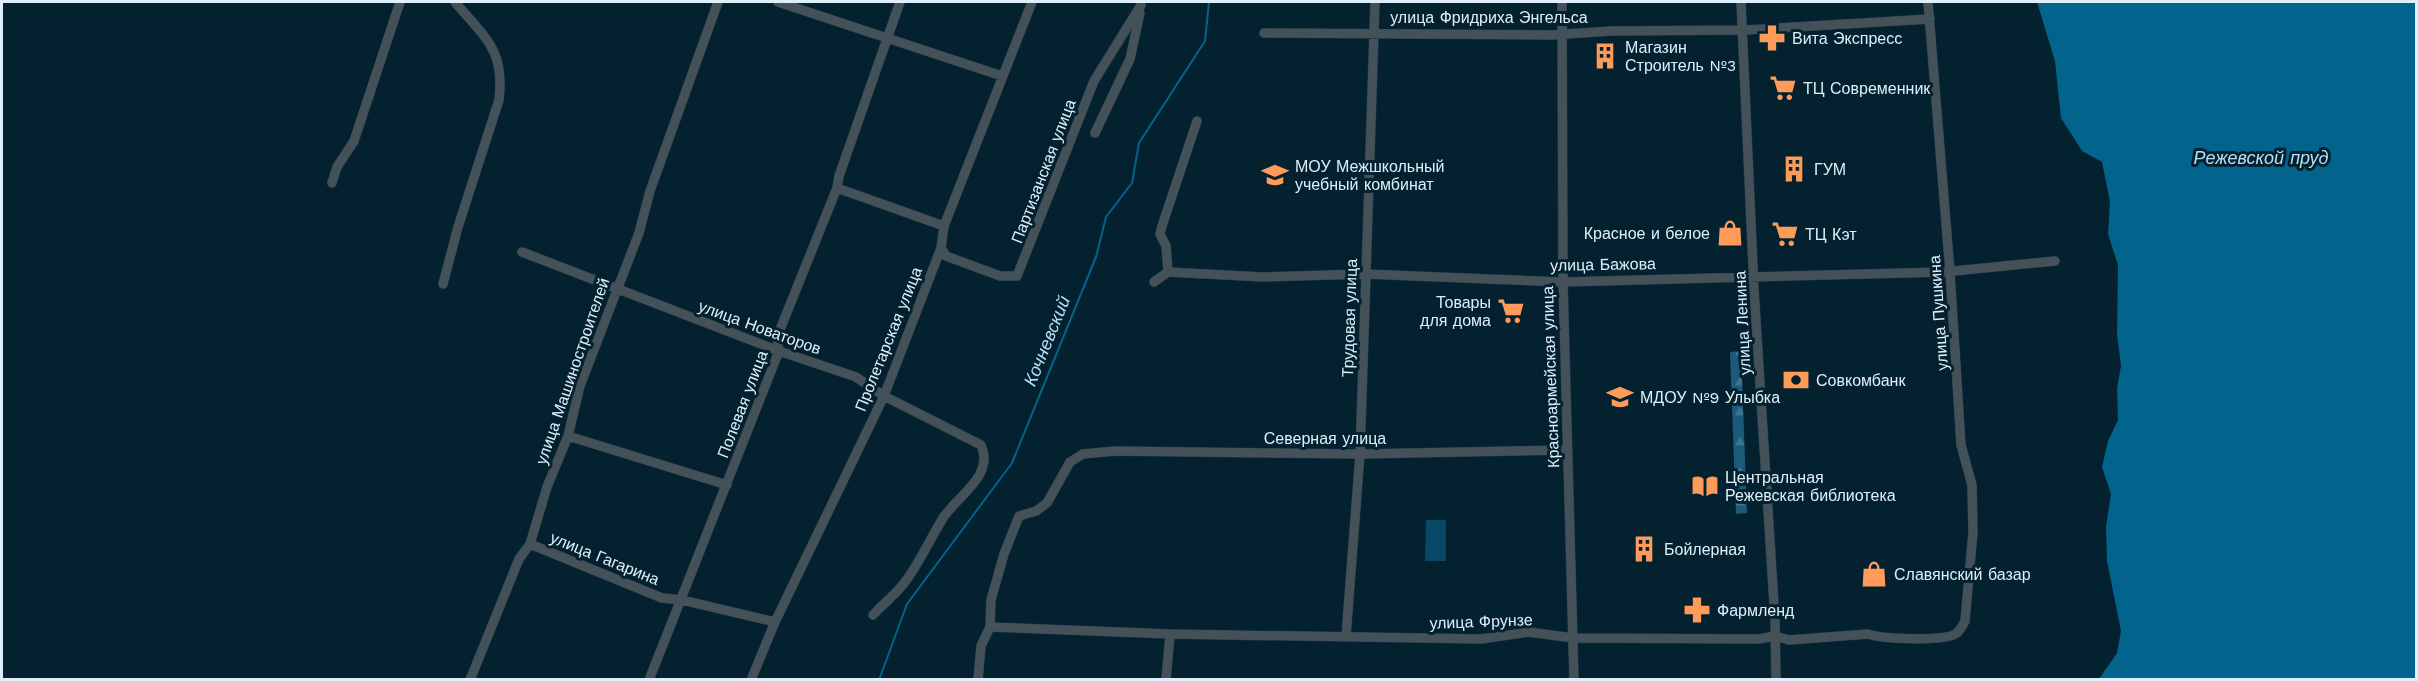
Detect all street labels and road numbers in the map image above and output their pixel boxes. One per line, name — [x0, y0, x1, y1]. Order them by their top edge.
street label: улица Фридриха Энгельса — [1390, 8, 1588, 27]
street label: Партизанская улица — [1007, 96, 1080, 246]
street label: улица Бажова — [1550, 254, 1656, 275]
street label: улица Пушкина — [1925, 255, 1952, 371]
street label: Трудовая улица — [1338, 258, 1361, 378]
street label: Пролетарская улица — [851, 264, 926, 414]
street label: улица Ленина — [1730, 270, 1755, 376]
street label: улица Машиностроителей — [532, 275, 613, 467]
street label: Красноармейская улица — [1538, 286, 1563, 468]
street label: улица Новаторов — [696, 296, 824, 358]
street label: Полевая улица — [713, 348, 772, 461]
street label: Северная улица — [1264, 429, 1386, 448]
street label: улица Гагарина — [547, 528, 662, 589]
street label: улица Фрунзе — [1429, 610, 1533, 633]

